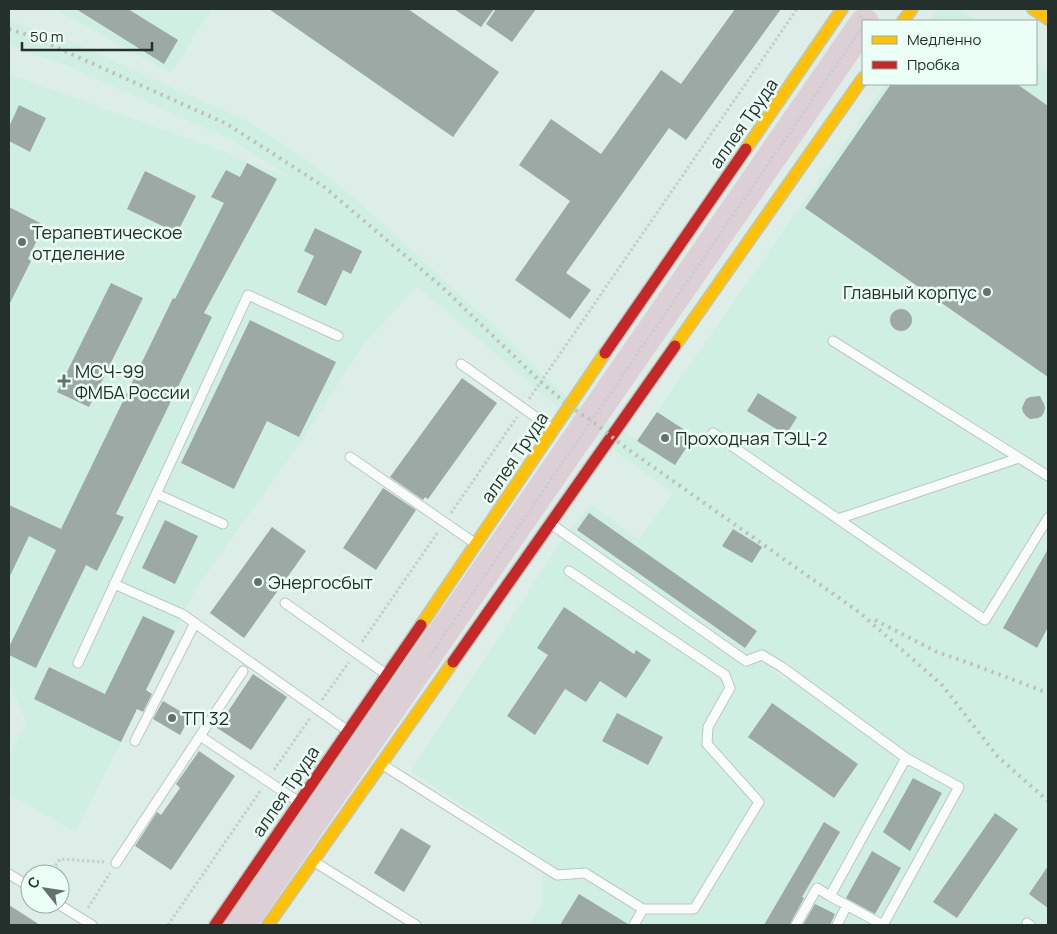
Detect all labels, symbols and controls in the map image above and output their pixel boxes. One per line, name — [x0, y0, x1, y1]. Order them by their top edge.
scale bar — [22, 20, 152, 52]
legend — [862, 20, 1037, 85]
text: 50 m — [30, 26, 64, 47]
text: Медленно — [907, 29, 981, 50]
text: Пробка — [907, 54, 960, 75]
street label: аллея Труда — [703, 73, 783, 173]
place label: Терапевтическое отделение — [32, 220, 183, 265]
marker: Терапевтическое отделение — [16, 236, 28, 248]
place label: Главный корпус — [843, 280, 977, 304]
marker: Главный корпус — [981, 286, 993, 298]
place label: МСЧ-99 ФМБА России — [75, 359, 190, 404]
marker: МСЧ-99 ФМБА России — [57, 374, 71, 388]
street label: аллея Труда — [475, 407, 553, 507]
place label: Проходная ТЭЦ-2 — [675, 426, 827, 450]
marker: Проходная ТЭЦ-2 — [659, 432, 671, 444]
place label: Энергосбыт — [268, 570, 373, 594]
marker: Энергосбыт — [252, 576, 264, 588]
place label: ТП 32 — [182, 706, 229, 730]
marker: ТП 32 — [166, 712, 178, 724]
street label: аллея Труда — [246, 741, 324, 841]
north arrow — [20, 864, 70, 914]
text: С — [22, 873, 44, 891]

